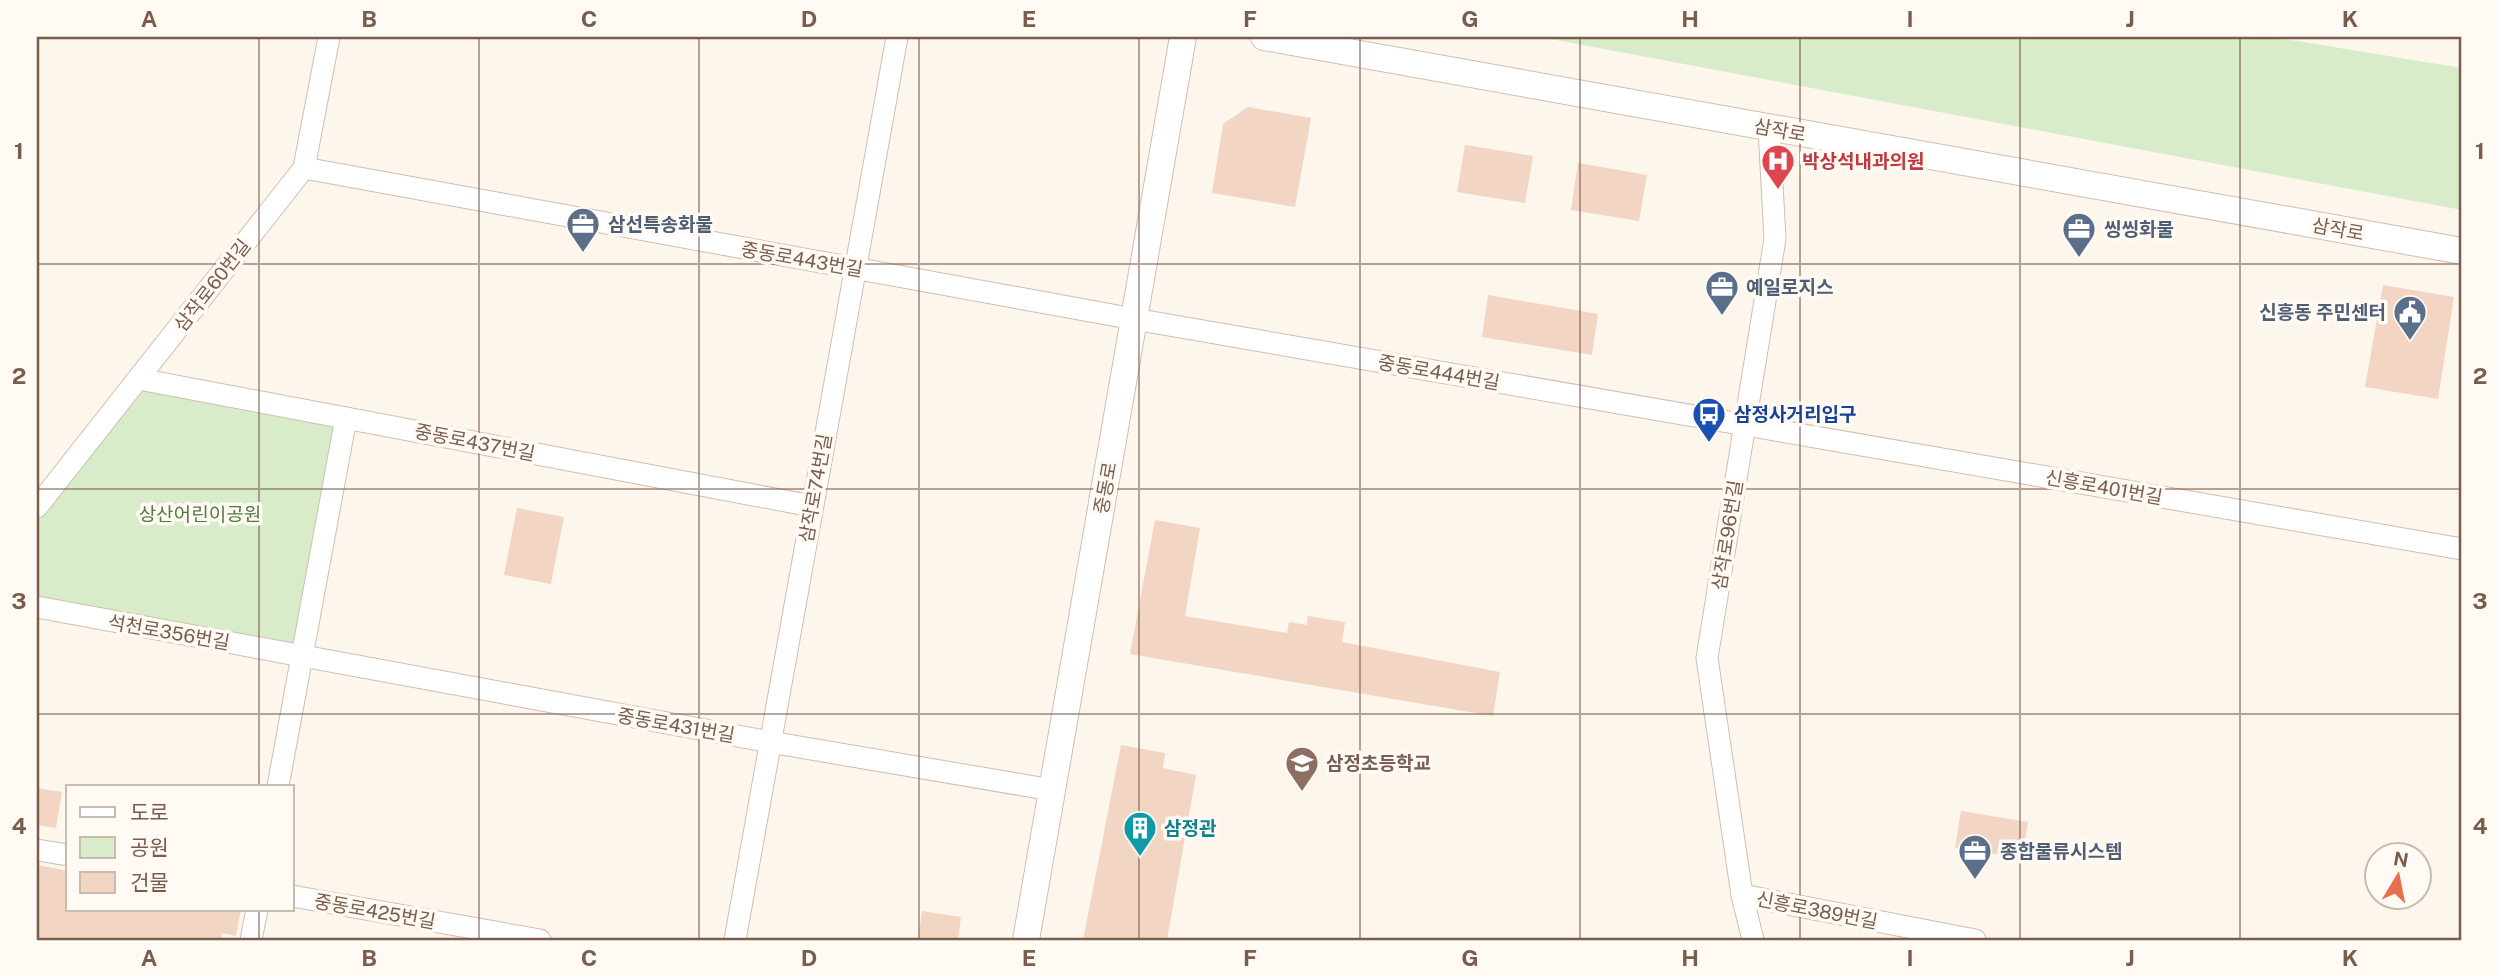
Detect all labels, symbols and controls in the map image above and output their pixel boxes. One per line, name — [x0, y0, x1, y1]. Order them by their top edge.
text: A — [141, 5, 158, 32]
text: B — [361, 5, 377, 32]
text: C — [581, 5, 597, 32]
text: D — [801, 5, 817, 32]
text: E — [1022, 5, 1036, 32]
text: F — [1243, 5, 1257, 32]
text: G — [1461, 5, 1479, 32]
text: H — [1681, 5, 1699, 32]
text: I — [1906, 5, 1914, 32]
text: J — [2125, 5, 2135, 32]
text: K — [2342, 5, 2358, 32]
street label: 삼작로 — [1752, 115, 1808, 145]
text: 1 — [14, 137, 24, 164]
text: 1 — [2475, 137, 2485, 164]
hospital icon: 박상석내과의원 — [1759, 142, 1797, 191]
place label: 박상석내과의원 — [1802, 150, 1924, 172]
office icon: 삼선특송화물 — [564, 205, 602, 254]
office icon: 씽씽화물 — [2060, 210, 2098, 259]
place label: 삼선특송화물 — [608, 213, 713, 235]
street label: 삼작로 — [2310, 214, 2366, 244]
place label: 씽씽화물 — [2104, 218, 2174, 240]
street label: 삼작로60번길 — [169, 235, 255, 335]
street label: 중동로443번길 — [739, 237, 865, 281]
office icon: 예일로지스 — [1703, 268, 1741, 317]
place label: 예일로지스 — [1746, 276, 1833, 298]
public building icon: 신흥동 주민센터 — [2391, 293, 2429, 342]
place label: 신흥동 주민센터 — [2259, 301, 2386, 323]
street label: 중동로444번길 — [1376, 350, 1502, 394]
text: 2 — [12, 362, 26, 389]
text: 2 — [2473, 362, 2487, 389]
bus stop icon: 삼정사거리입구 — [1690, 395, 1728, 444]
place label: 삼정사거리입구 — [1734, 403, 1856, 425]
street label: 중동로437번길 — [413, 420, 537, 464]
street label: 삼작로74번길 — [795, 432, 835, 544]
street label: 중동로 — [1090, 460, 1120, 516]
street label: 신흥로401번길 — [2044, 466, 2164, 508]
street label: 삼작로96번길 — [1707, 478, 1747, 592]
park label: 상산어린이공원 — [139, 503, 261, 525]
text: 3 — [11, 587, 27, 614]
text: 3 — [2472, 587, 2488, 614]
street label: 석천로356번길 — [106, 610, 232, 654]
street label: 중동로431번길 — [615, 704, 737, 746]
school or university icon: 삼정초등학교 — [1283, 744, 1321, 793]
place label: 삼정초등학교 — [1326, 752, 1431, 774]
legend — [66, 785, 294, 911]
text: 도로 — [130, 800, 169, 825]
building icon: 삼정관 — [1121, 809, 1159, 858]
text: 4 — [11, 812, 27, 839]
text: 4 — [2472, 812, 2488, 839]
place label: 삼정관 — [1164, 817, 1217, 839]
office icon: 종합물류시스템 — [1956, 832, 1994, 881]
text: 공원 — [130, 835, 169, 860]
place label: 종합물류시스템 — [2000, 840, 2122, 862]
north arrow — [2362, 841, 2432, 911]
text: N — [2392, 847, 2410, 871]
text: 건물 — [130, 870, 169, 895]
street label: 신흥로389번길 — [1754, 887, 1880, 933]
street label: 중동로425번길 — [313, 890, 437, 932]
text: A — [141, 944, 158, 971]
text: B — [361, 944, 377, 971]
text: C — [581, 944, 597, 971]
text: D — [801, 944, 817, 971]
text: E — [1022, 944, 1036, 971]
text: F — [1243, 944, 1257, 971]
text: G — [1461, 944, 1479, 971]
text: H — [1681, 944, 1699, 971]
text: I — [1906, 944, 1914, 971]
text: J — [2125, 944, 2135, 971]
text: K — [2342, 944, 2358, 971]

